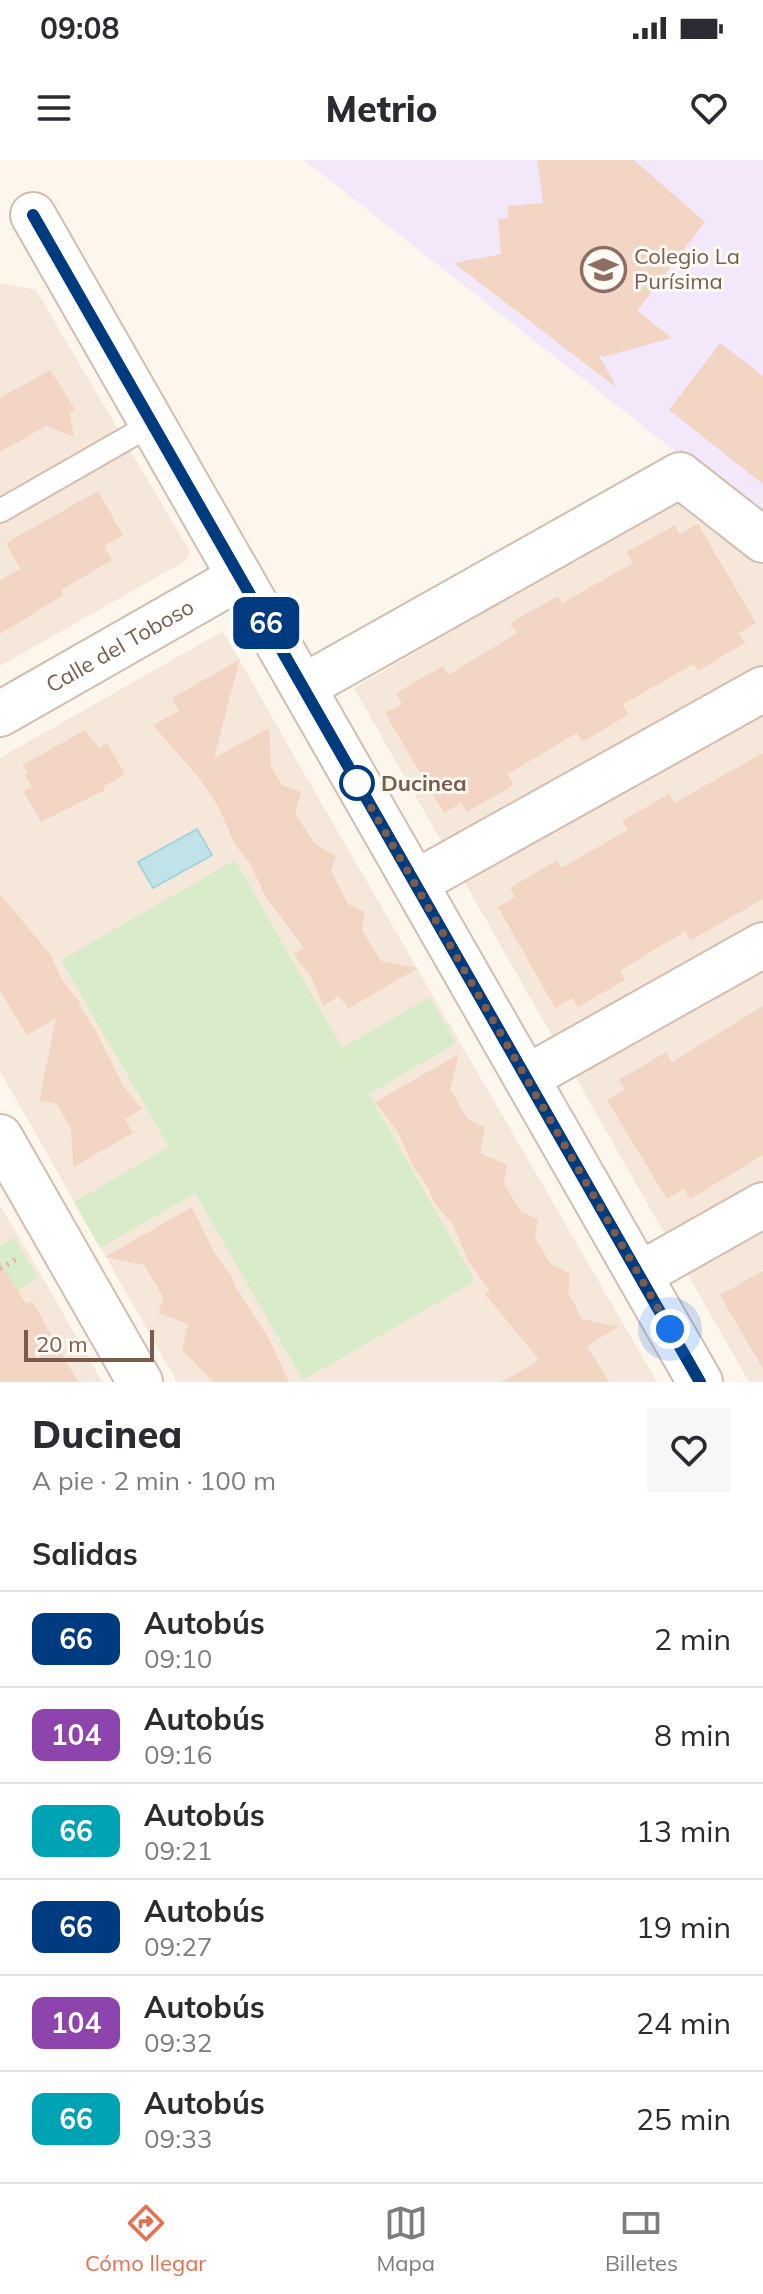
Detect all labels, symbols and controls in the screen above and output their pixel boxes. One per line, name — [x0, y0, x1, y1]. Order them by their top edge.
text: 09:08 — [40, 9, 119, 47]
icon: menu — [32, 86, 76, 130]
text: Metrio — [326, 86, 437, 131]
icon: heart — [687, 86, 731, 130]
place label: Colegio La Purísima — [634, 242, 740, 295]
school or university icon: Colegio La Purísima — [579, 245, 627, 293]
street label: Calle del Toboso — [41, 592, 199, 699]
line badge: 66 — [230, 597, 302, 649]
text: 66 — [249, 605, 283, 640]
marker: Ducinea — [340, 766, 374, 800]
place label: Ducinea — [381, 769, 467, 797]
your location — [650, 1309, 690, 1349]
scale bar — [24, 1326, 154, 1362]
text: 20 m — [36, 1330, 87, 1358]
button: heart — [647, 1408, 731, 1492]
text: Ducinea — [32, 1410, 182, 1458]
text: A pie · 2 min · 100 m — [32, 1464, 276, 1497]
text: Salidas — [32, 1535, 138, 1573]
text: Autobús — [144, 1604, 265, 1642]
text: 2 min — [654, 1620, 731, 1658]
text: 66 — [59, 1621, 93, 1656]
text: 09:10 — [144, 1642, 212, 1675]
text: Autobús — [144, 1700, 265, 1738]
text: 8 min — [654, 1716, 731, 1754]
text: 104 — [51, 1717, 101, 1752]
text: 09:16 — [144, 1738, 212, 1771]
text: Autobús — [144, 1796, 265, 1834]
text: 13 min — [636, 1812, 731, 1850]
text: 66 — [59, 1813, 93, 1848]
text: 09:21 — [144, 1834, 212, 1867]
text: Autobús — [144, 1892, 265, 1930]
text: 19 min — [636, 1908, 731, 1946]
text: 66 — [59, 1909, 93, 1944]
text: 09:27 — [144, 1930, 212, 1963]
text: Autobús — [144, 1988, 265, 2026]
text: 24 min — [636, 2004, 731, 2042]
text: 104 — [51, 2005, 101, 2040]
text: 09:32 — [144, 2026, 212, 2059]
text: Autobús — [144, 2084, 265, 2122]
text: 25 min — [636, 2100, 731, 2138]
text: 66 — [59, 2101, 93, 2136]
text: 09:33 — [144, 2122, 212, 2155]
tab: Cómo llegar — [85, 2201, 206, 2277]
tab: Mapa — [376, 2201, 435, 2277]
tab: Billetes — [605, 2201, 678, 2277]

